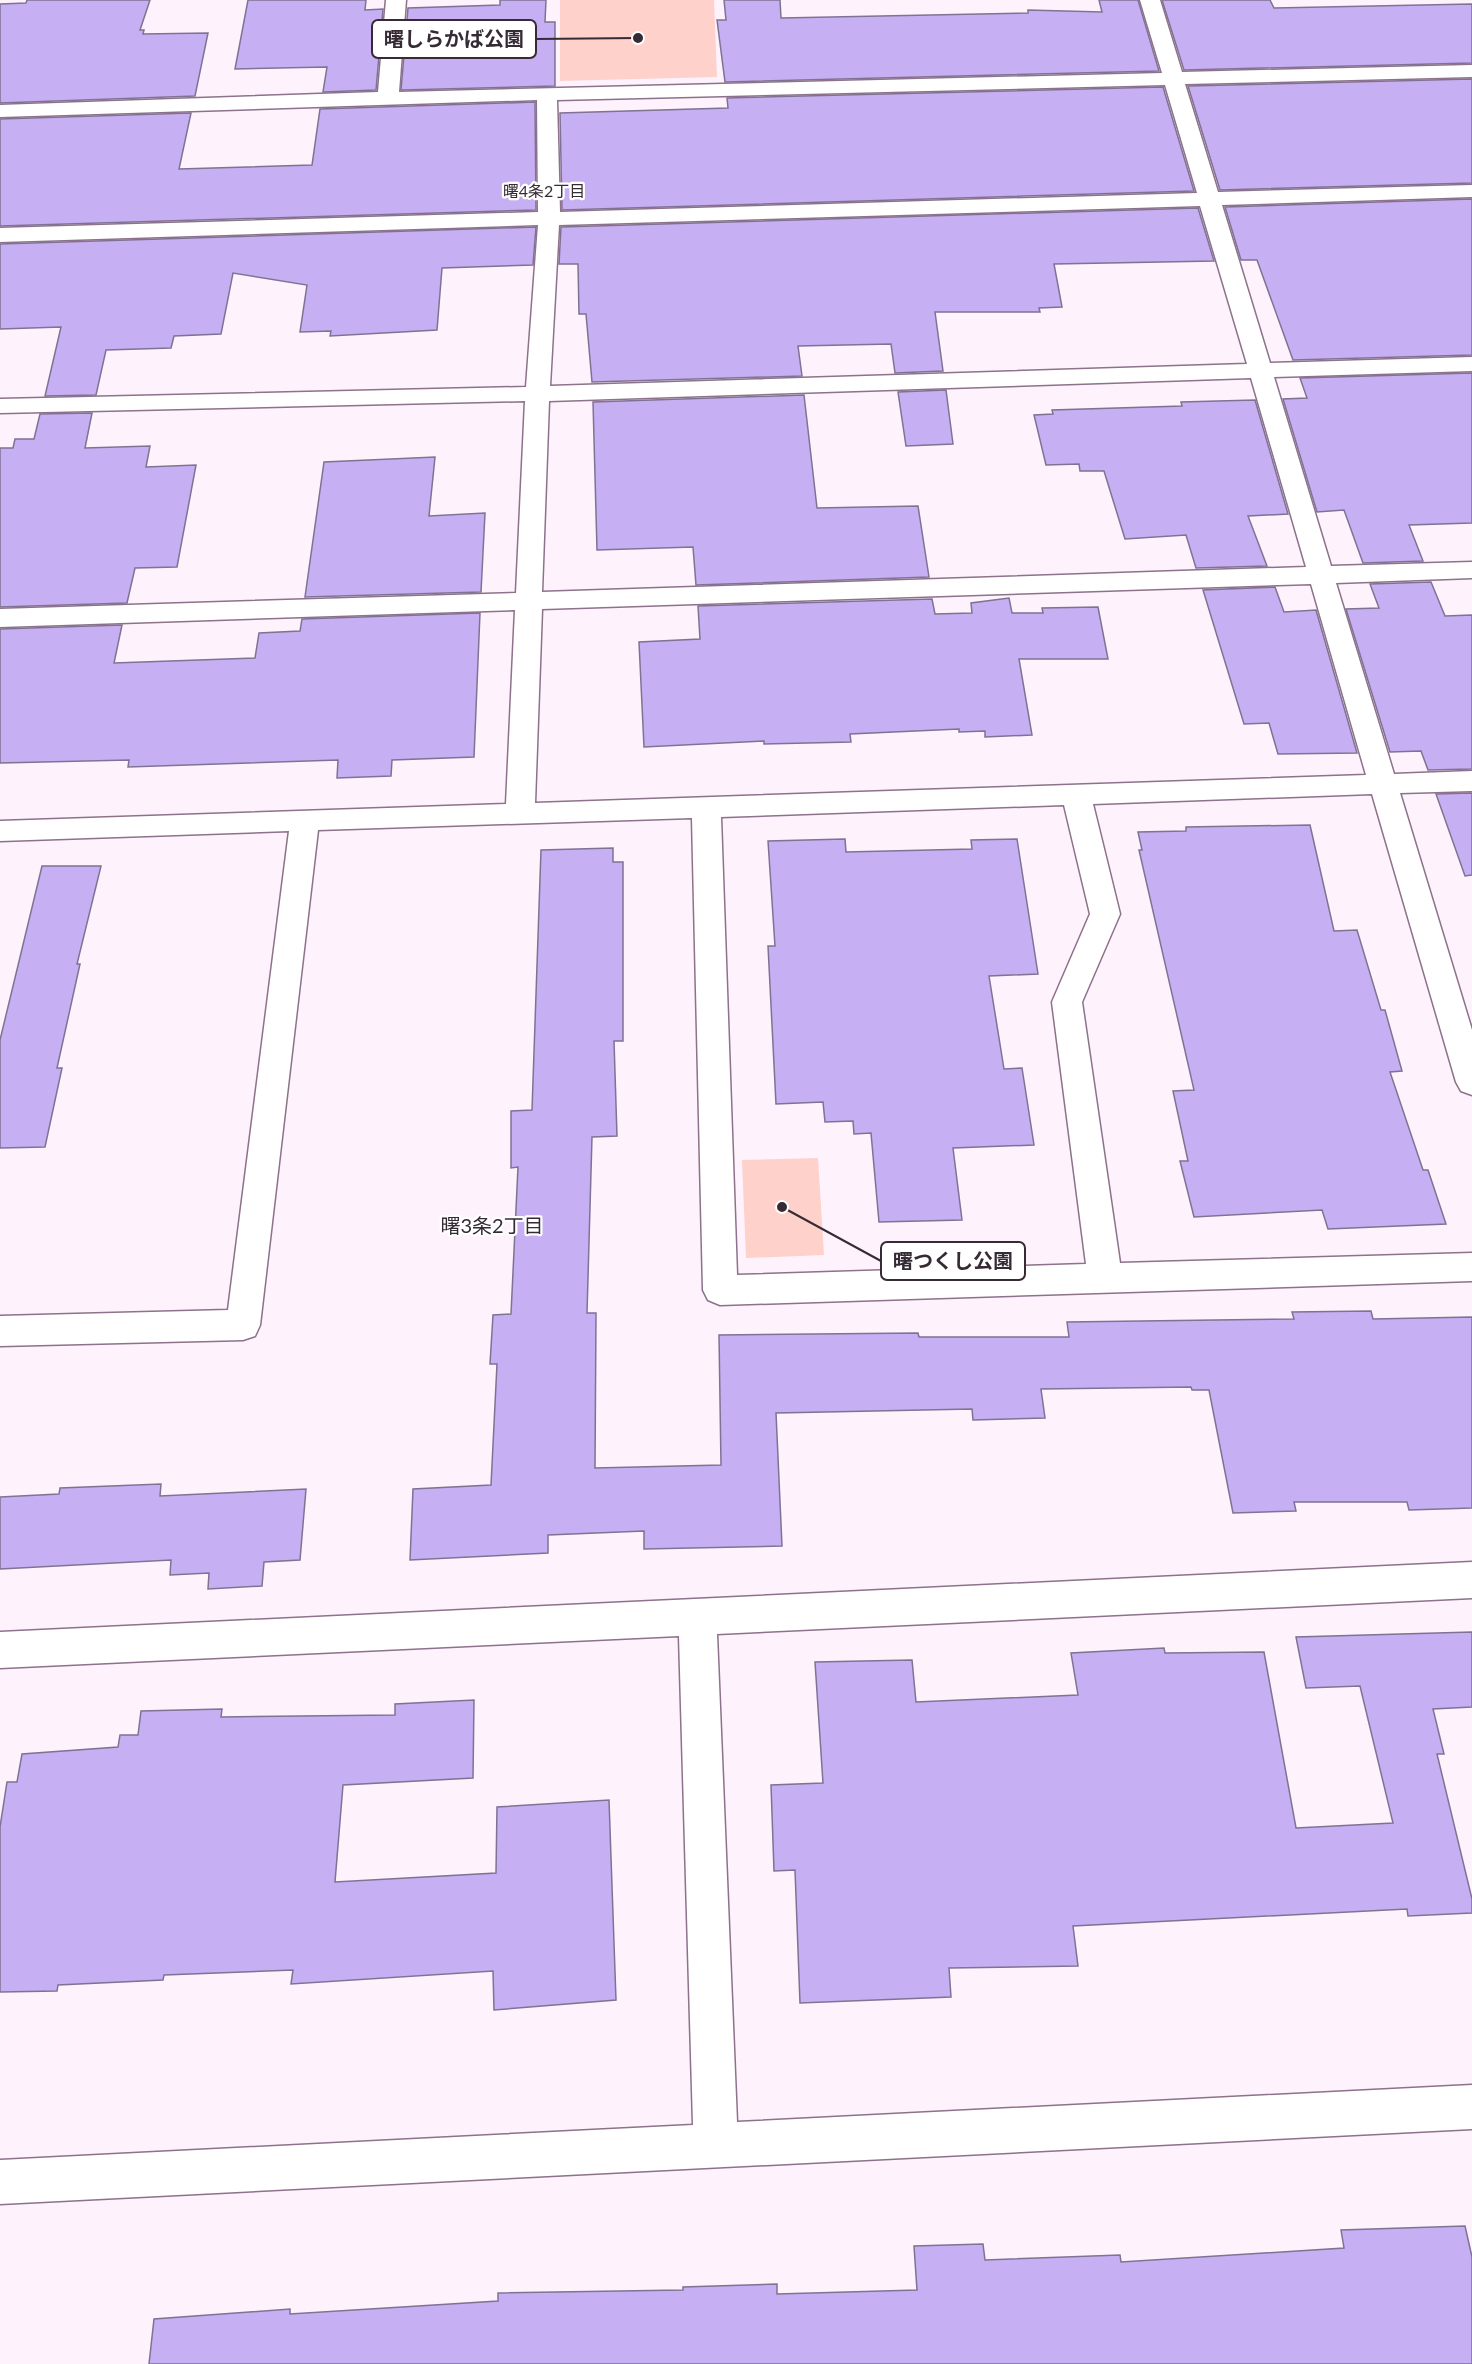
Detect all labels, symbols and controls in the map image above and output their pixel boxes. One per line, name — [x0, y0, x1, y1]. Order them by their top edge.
callout: 曙しらかば公園 — [372, 20, 536, 58]
text: 曙しらかば公園 — [384, 26, 524, 50]
district label: 曙4条2丁目 — [503, 181, 585, 200]
district label: 曙3条2丁目 — [440, 1213, 544, 1237]
callout: 曙つくし公園 — [881, 1242, 1025, 1280]
text: 曙つくし公園 — [893, 1248, 1013, 1272]

